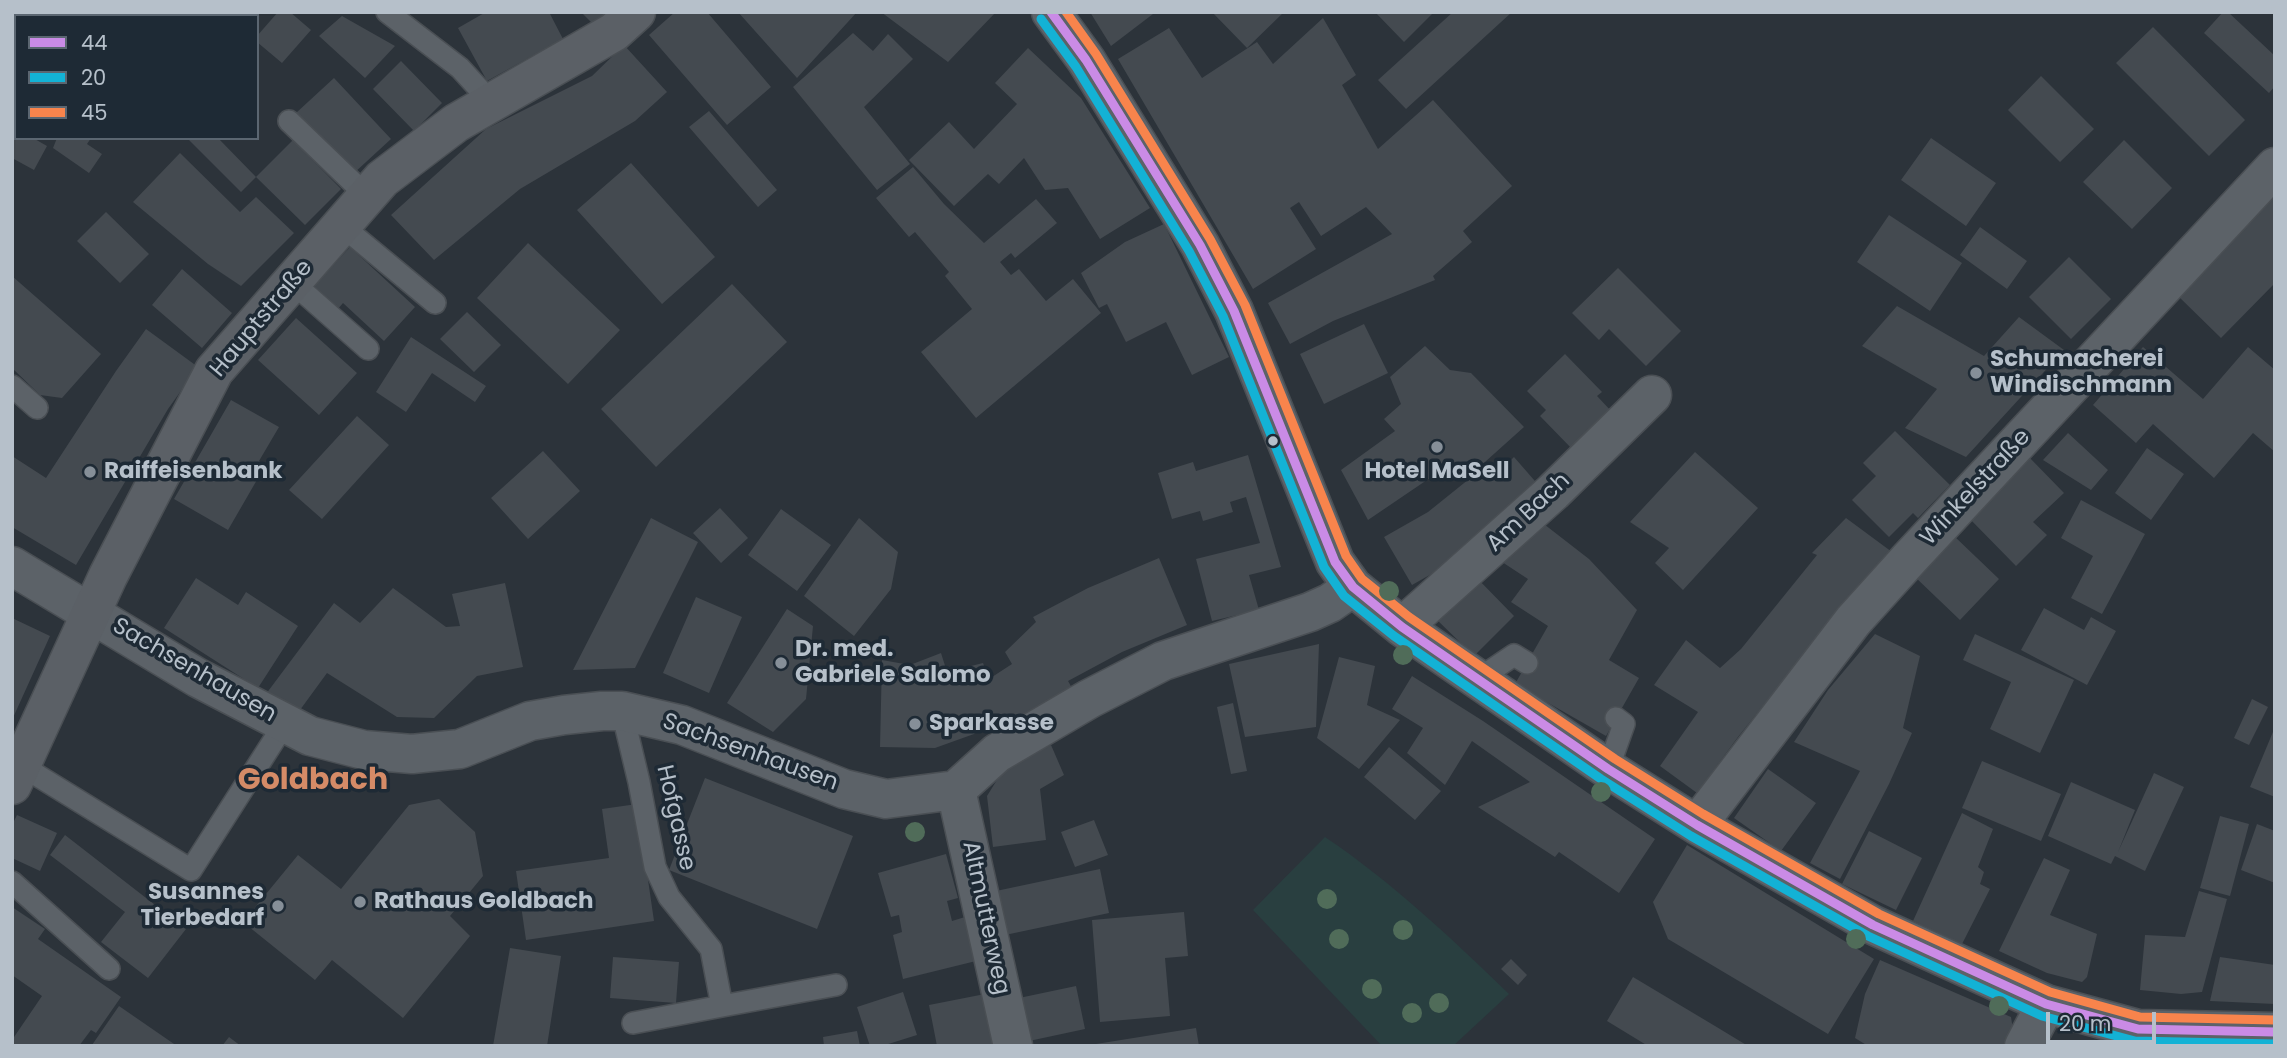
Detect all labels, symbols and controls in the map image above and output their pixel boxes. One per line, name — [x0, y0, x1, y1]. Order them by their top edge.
legend — [14, 14, 259, 140]
text: 44 — [81, 28, 107, 57]
text: 20 — [81, 63, 106, 92]
text: 45 — [81, 98, 107, 127]
street label: Hauptstraße — [205, 255, 319, 383]
place label: Schumacherei Windischmann — [1990, 346, 2172, 400]
marker: Schumacherei Windischmann — [1968, 365, 1984, 381]
street label: Winkelstraße — [1915, 424, 2037, 552]
unlabelled marker — [1266, 434, 1280, 448]
marker: Hotel MaSell — [1429, 439, 1445, 455]
place label: Raiffeisenbank — [104, 458, 282, 486]
place label: Hotel MaSell — [1364, 458, 1510, 486]
marker: Raiffeisenbank — [82, 464, 98, 480]
street label: Am Bach — [1482, 468, 1576, 558]
street label: Sachsenhausen — [107, 613, 281, 729]
place label: Dr. med. Gabriele Salomo — [795, 636, 991, 690]
marker: Dr. med. Gabriele Salomo — [773, 655, 789, 671]
street label: Sachsenhausen — [659, 708, 841, 798]
place label: Sparkasse — [929, 710, 1054, 738]
marker: Sparkasse — [907, 716, 923, 732]
street label: Hofgasse — [649, 762, 701, 874]
district label: Goldbach — [238, 763, 388, 799]
street label: Altmutterweg — [955, 839, 1015, 997]
place label: Susannes Tierbedarf — [140, 879, 264, 933]
place label: Rathaus Goldbach — [374, 888, 594, 916]
marker: Rathaus Goldbach — [352, 894, 368, 910]
marker: Susannes Tierbedarf — [270, 898, 286, 914]
scale bar — [2049, 998, 2159, 1042]
text: 20 m — [2059, 1009, 2112, 1038]

